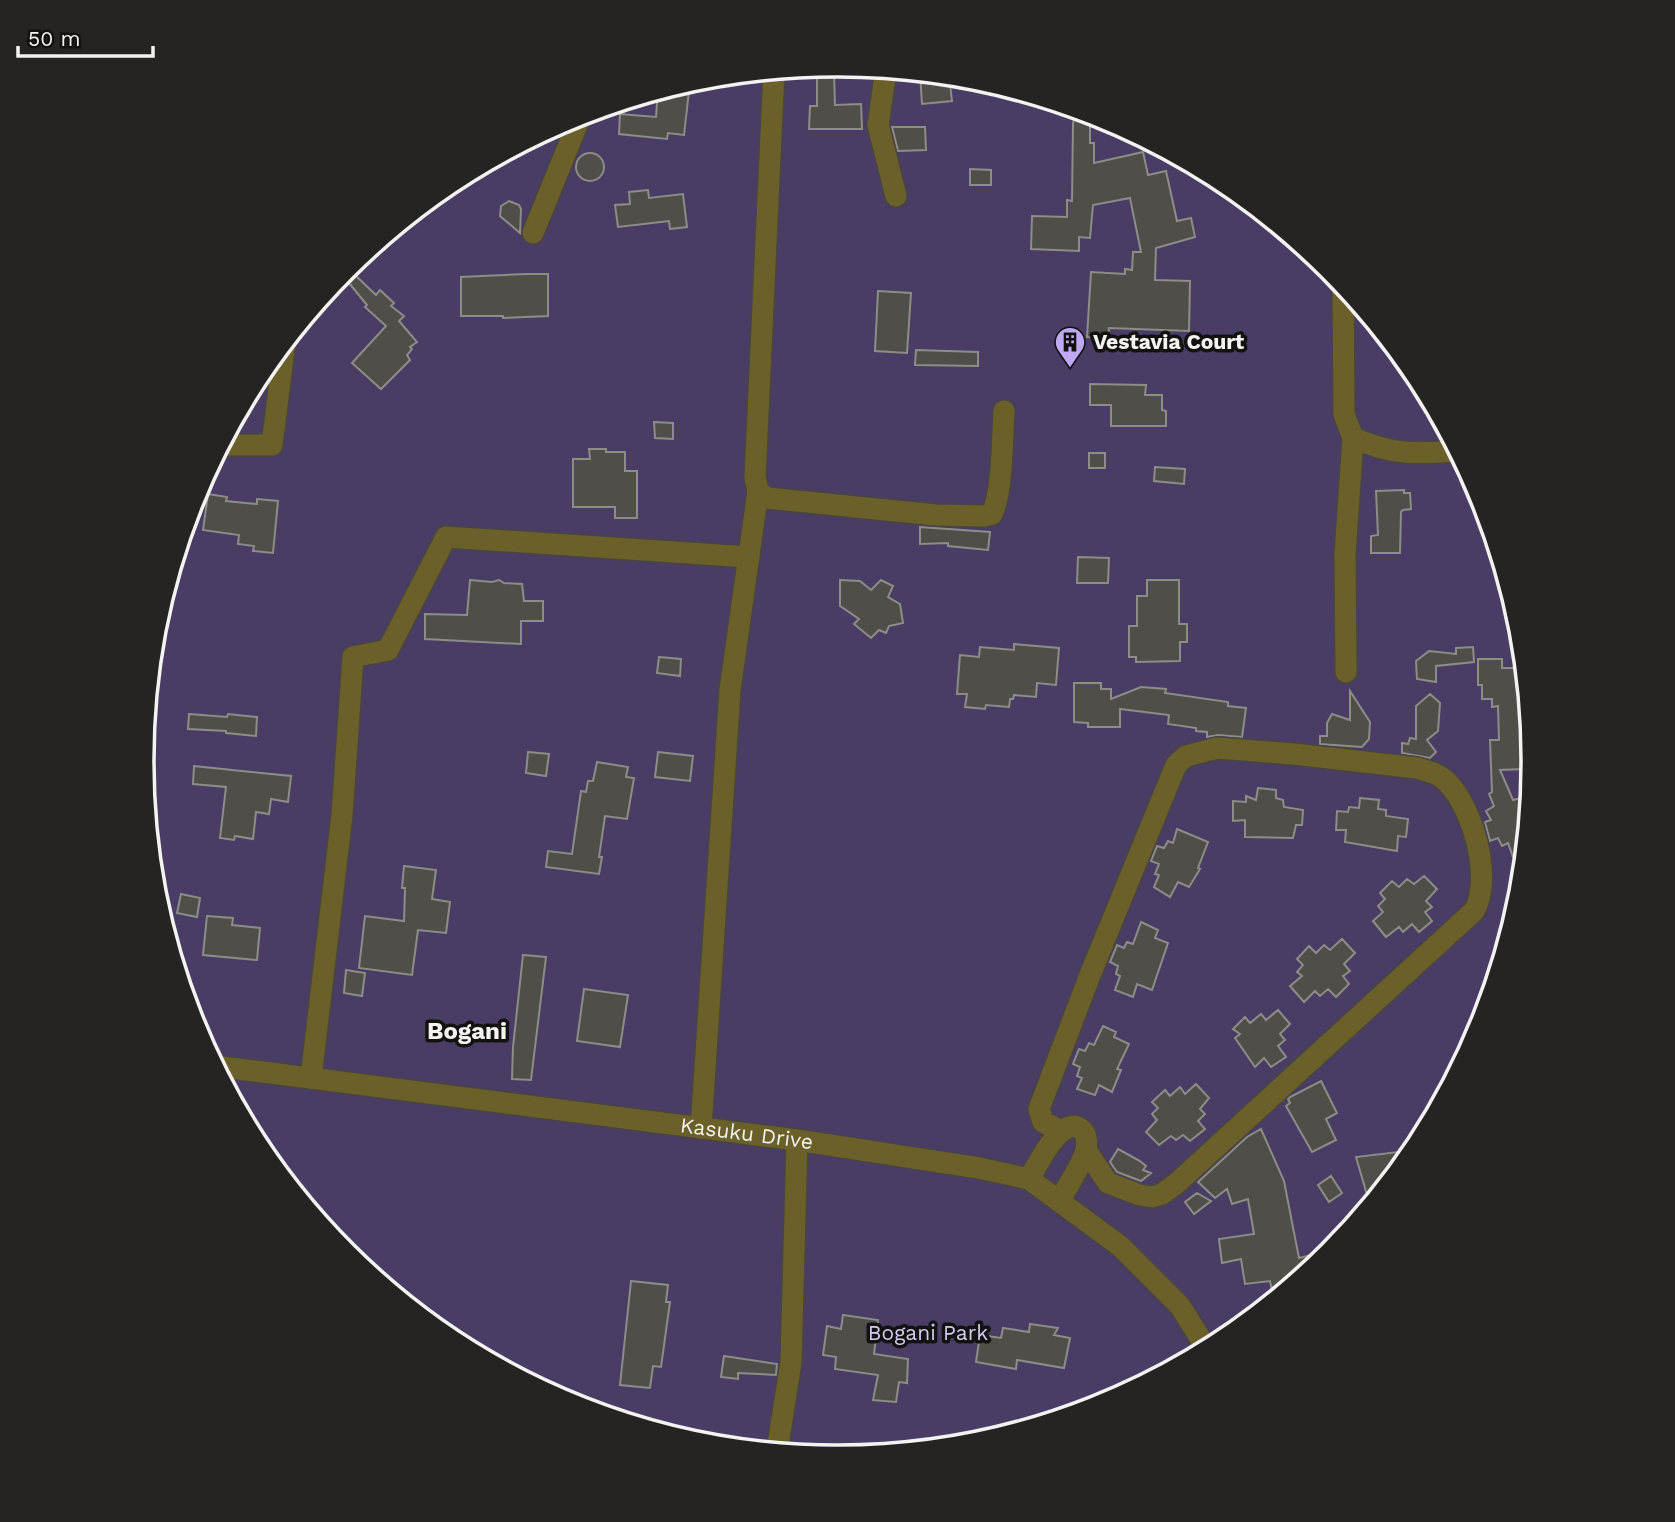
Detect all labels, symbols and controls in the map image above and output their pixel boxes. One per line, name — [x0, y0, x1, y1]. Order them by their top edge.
scale bar — [18, 14, 152, 58]
text: 50 m — [28, 26, 80, 51]
building icon: Vestavia Court — [1053, 325, 1087, 369]
place label: Vestavia Court — [1093, 329, 1244, 354]
district label: Bogani — [427, 1017, 507, 1045]
street label: Kasuku Drive — [679, 1112, 815, 1154]
park label: Bogani Park — [868, 1320, 988, 1345]

